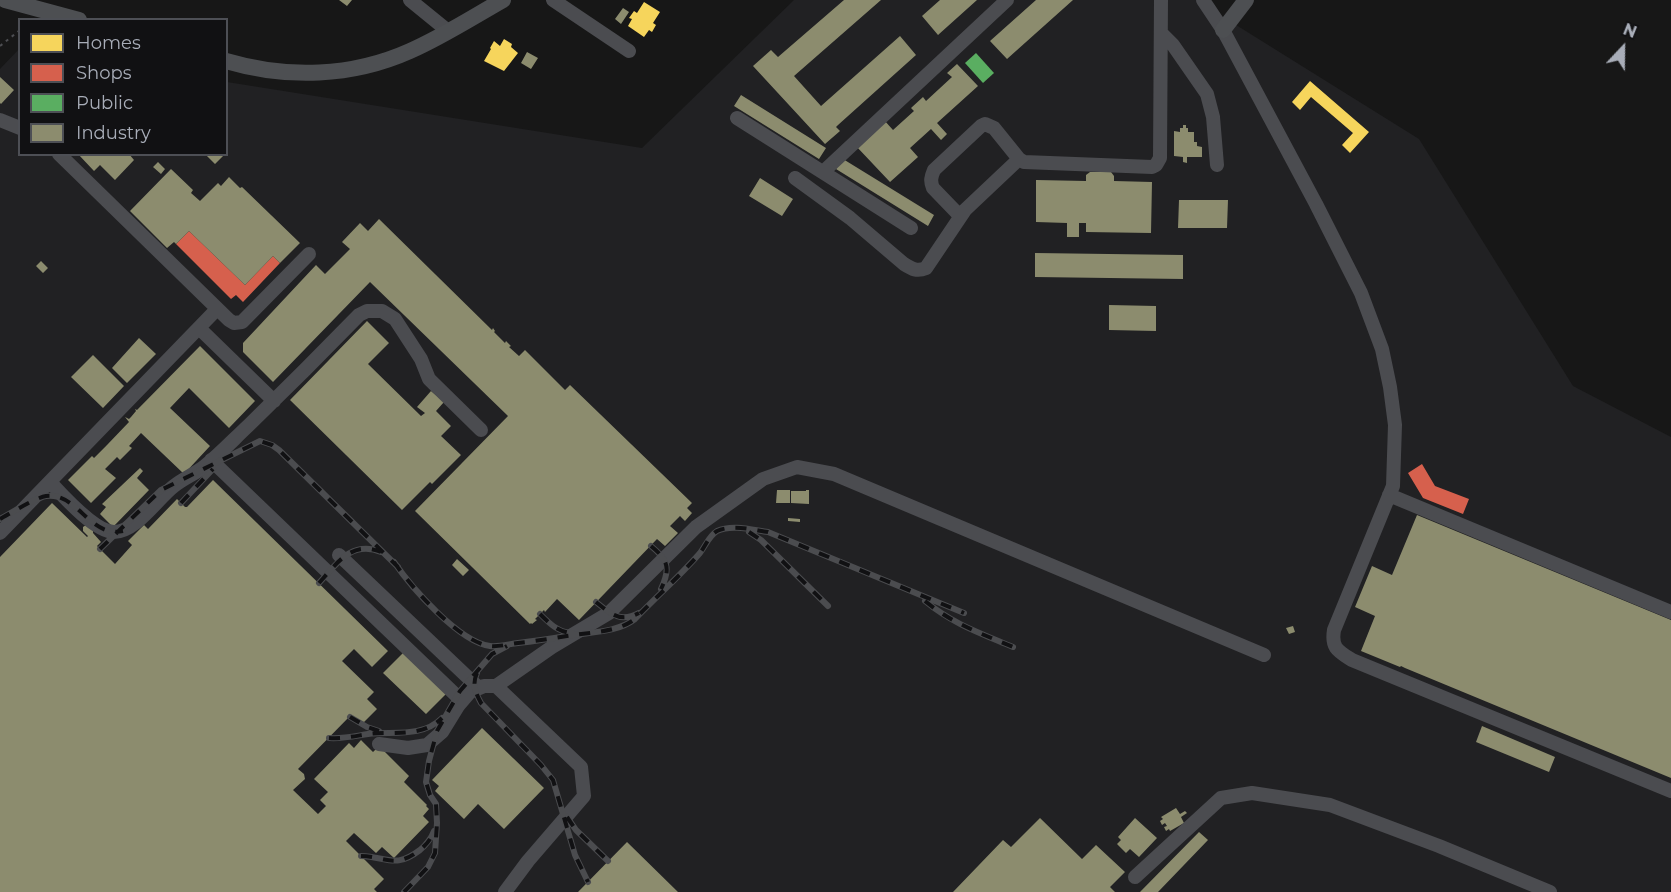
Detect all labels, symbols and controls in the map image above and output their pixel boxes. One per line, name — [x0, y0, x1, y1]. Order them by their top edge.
legend — [18, 18, 228, 156]
north arrow — [1593, 18, 1653, 78]
text: N — [1620, 20, 1639, 42]
text: Homes — [76, 32, 141, 54]
text: Shops — [76, 62, 132, 84]
text: Public — [76, 92, 133, 114]
text: Industry — [76, 122, 151, 144]

